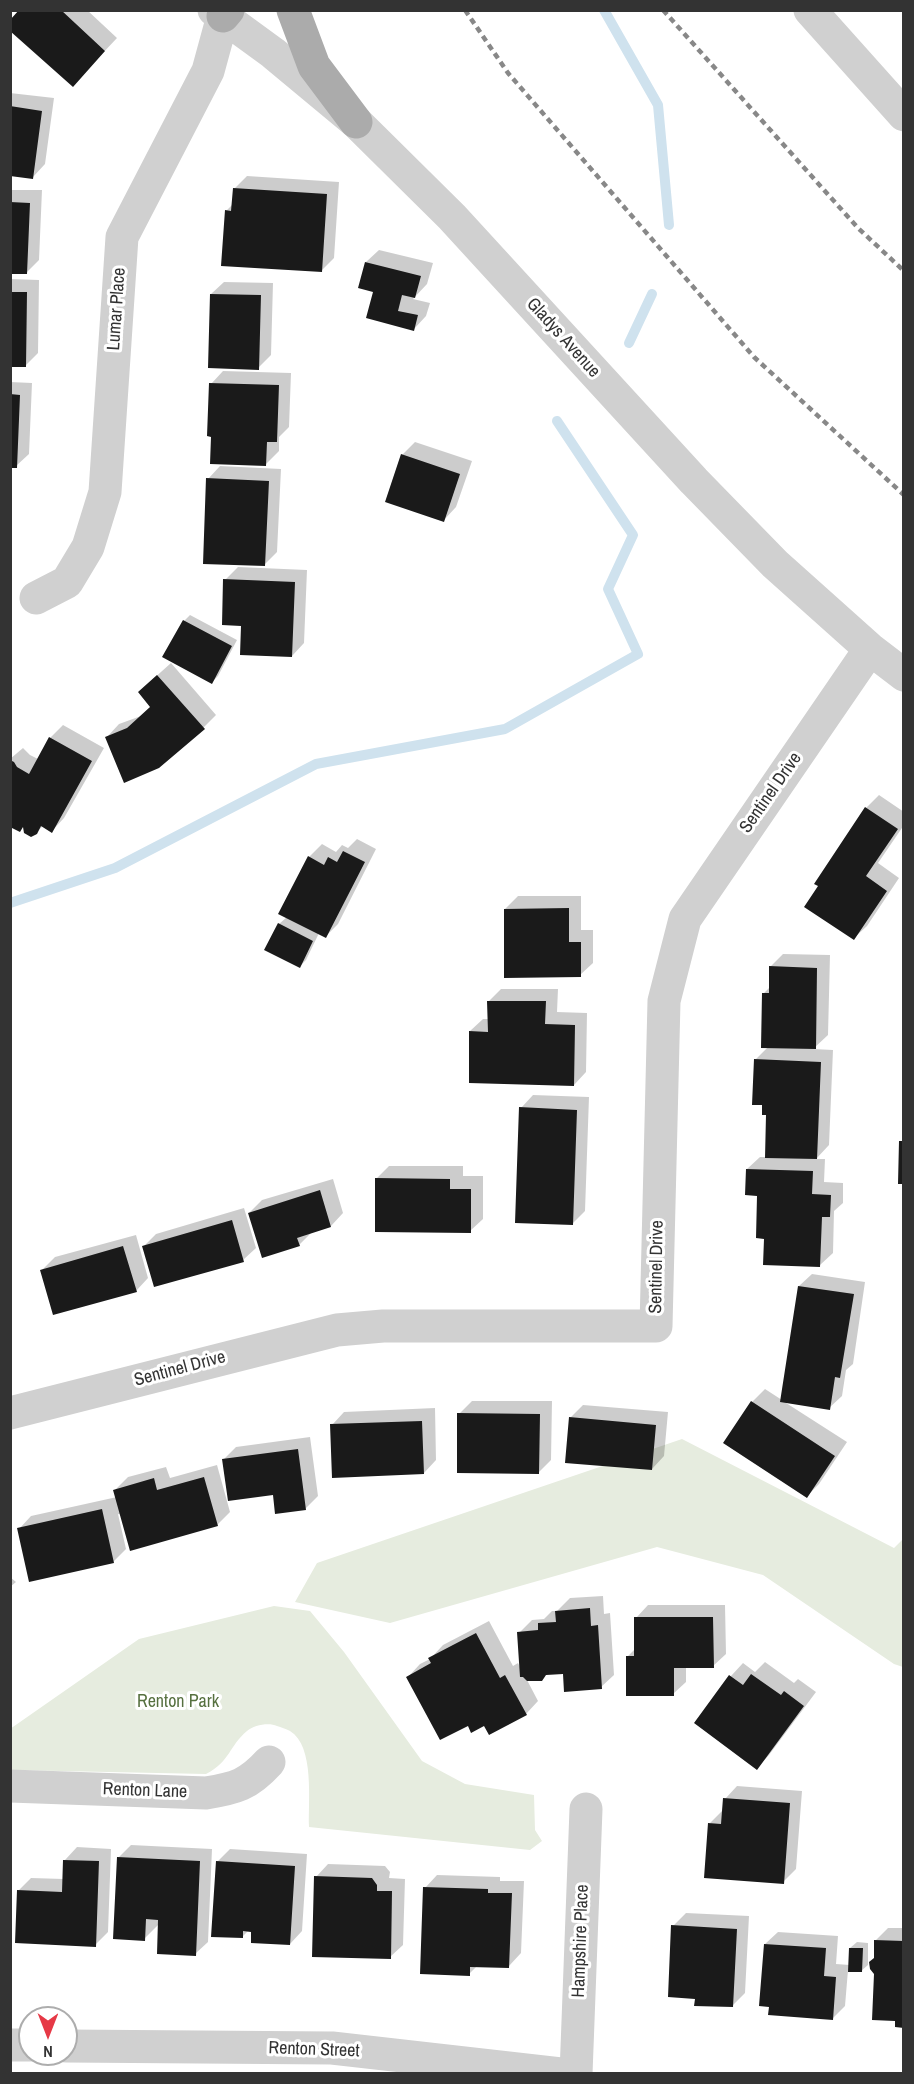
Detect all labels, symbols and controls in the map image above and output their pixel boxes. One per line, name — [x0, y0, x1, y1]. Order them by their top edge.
street label: Lumar Place — [103, 267, 131, 351]
street label: Gladys Avenue — [522, 294, 604, 382]
street label: Sentinel Drive — [735, 748, 807, 838]
street label: Sentinel Drive — [645, 1220, 669, 1314]
street label: Sentinel Drive — [132, 1346, 228, 1392]
park label: Renton Park — [137, 1691, 219, 1713]
street label: Renton Lane — [102, 1779, 188, 1803]
street label: Hampshire Place — [568, 1884, 594, 1998]
north arrow — [18, 2006, 78, 2066]
street label: Renton Street — [268, 2038, 360, 2062]
text: N — [43, 2041, 53, 2063]

